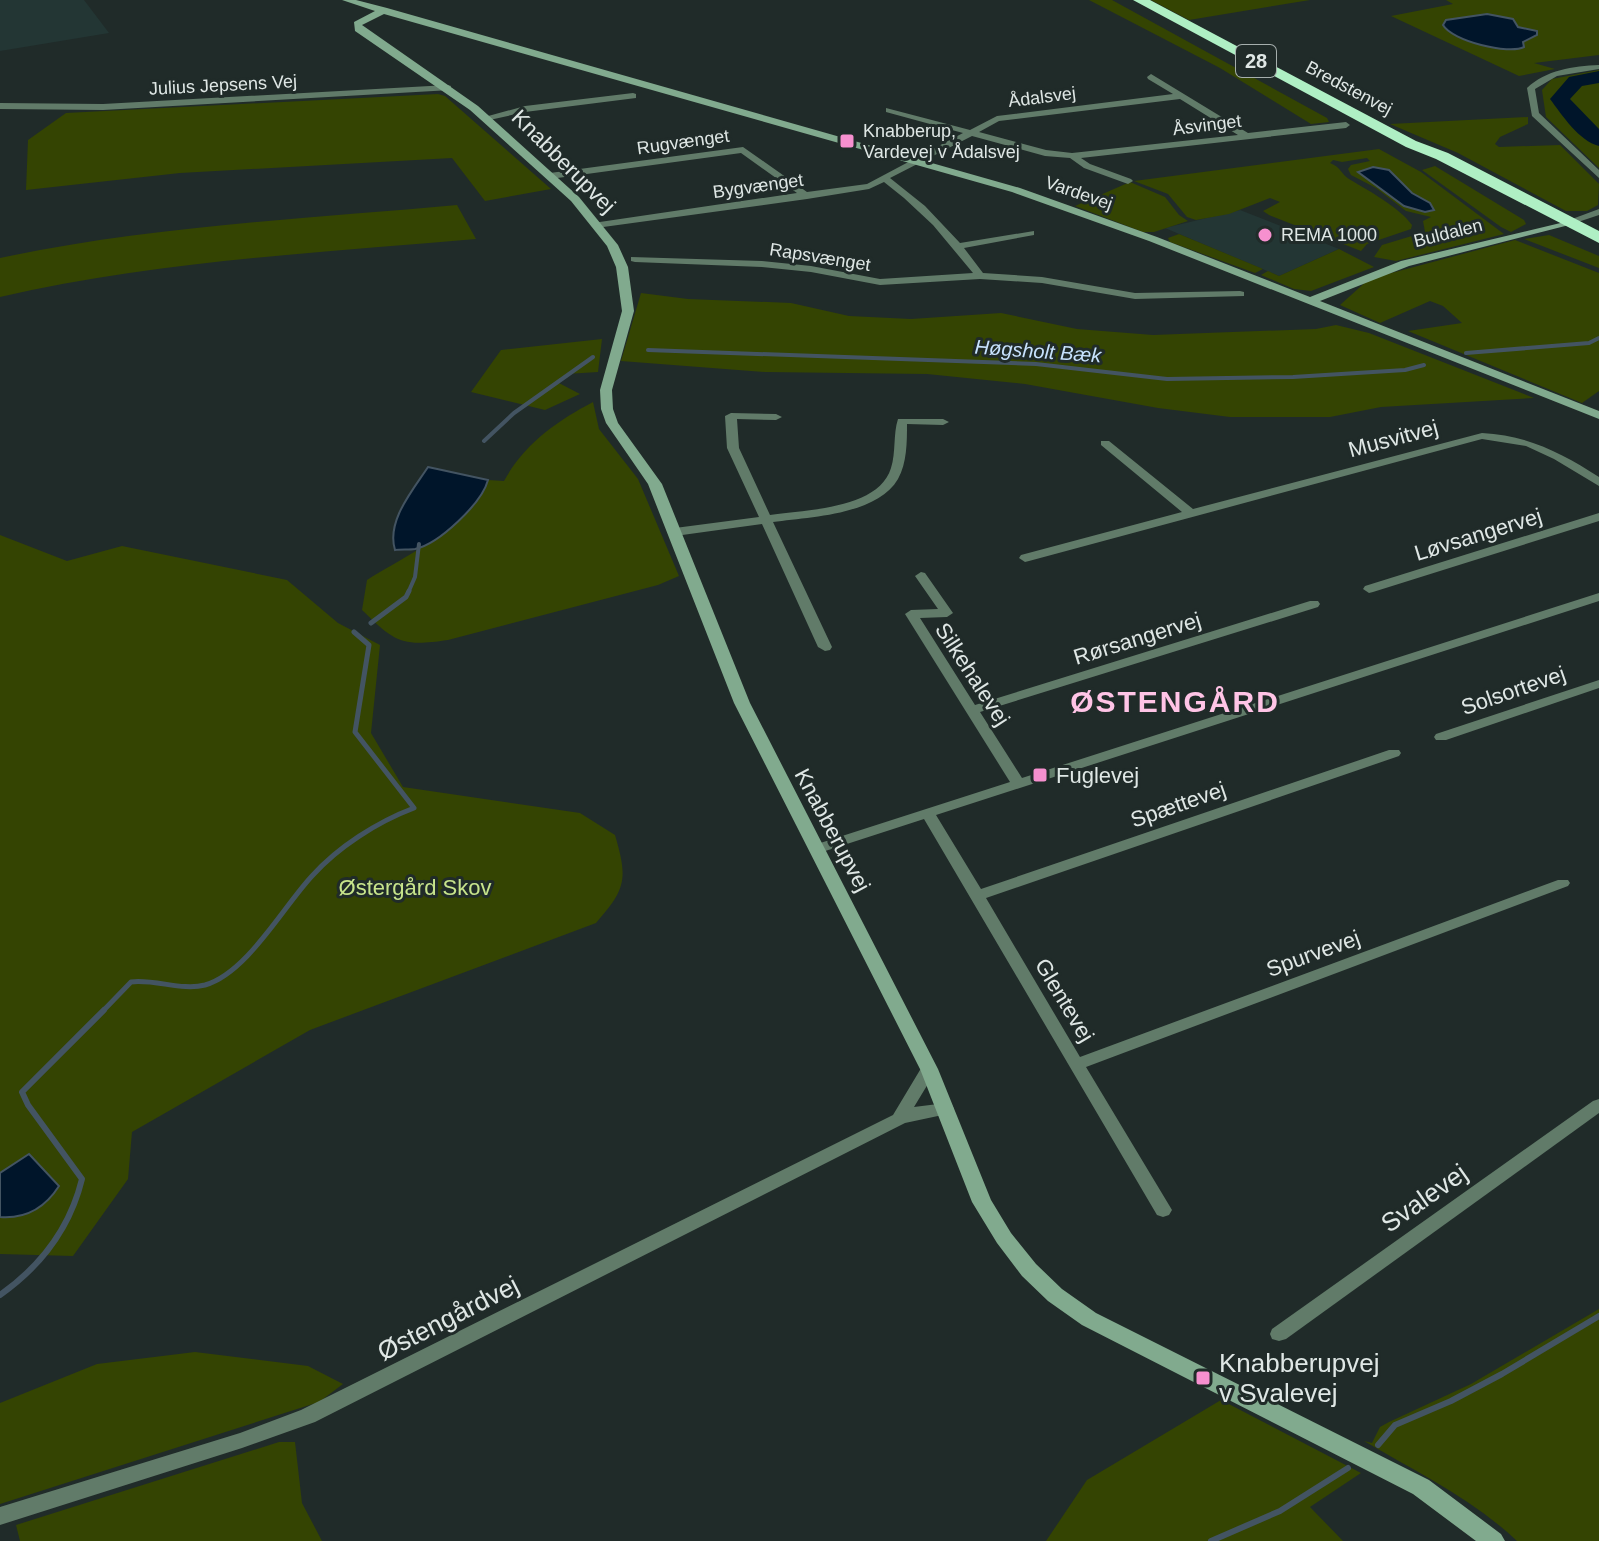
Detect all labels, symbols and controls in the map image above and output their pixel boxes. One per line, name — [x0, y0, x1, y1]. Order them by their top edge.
road number: 28 — [1236, 45, 1276, 77]
street label: Bredstenvej — [1302, 57, 1396, 119]
street label: Julius Jepsens Vej — [149, 71, 297, 99]
street label: Ådalsvej — [1007, 83, 1077, 111]
street label: Knabberupvej — [507, 105, 620, 218]
street label: Åsvinget — [1172, 111, 1242, 139]
place label: Knabberup, Vardevej v Ådalsvej — [863, 121, 1020, 162]
street label: Rugvænget — [636, 126, 730, 158]
marker: Knabberup, Vardevej v Ådalsvej — [838, 132, 856, 150]
street label: Bygvænget — [712, 170, 804, 202]
street label: Vardevej — [1043, 172, 1115, 214]
street label: Buldalen — [1412, 215, 1484, 251]
place label: REMA 1000 — [1281, 225, 1377, 245]
marker: REMA 1000 — [1256, 226, 1274, 244]
street label: Rapsvænget — [768, 239, 872, 275]
water label: Høgsholt Bæk — [974, 336, 1103, 366]
street label: Musvitvej — [1346, 415, 1441, 462]
street label: Løvsangervej — [1411, 503, 1545, 566]
street label: Rørsangervej — [1070, 607, 1204, 670]
street label: Silkehalevej — [930, 618, 1015, 730]
street label: Solsortevej — [1458, 661, 1569, 720]
district label: ØSTENGÅRD — [1070, 685, 1280, 718]
place label: Fuglevej — [1056, 763, 1139, 788]
street label: Knabberupvej — [790, 764, 875, 896]
marker: Fuglevej — [1031, 766, 1049, 784]
street label: Spættevej — [1127, 777, 1229, 832]
park label: Østergård Skov — [339, 875, 491, 900]
street label: Spurvevej — [1263, 925, 1363, 982]
street label: Glentevej — [1030, 954, 1099, 1047]
street label: Svalevej — [1375, 1158, 1473, 1238]
street label: Østengårdvej — [372, 1270, 524, 1366]
place label: Knabberupvej v Svalevej — [1219, 1348, 1379, 1408]
marker: Knabberupvej v Svalevej — [1194, 1369, 1212, 1387]

